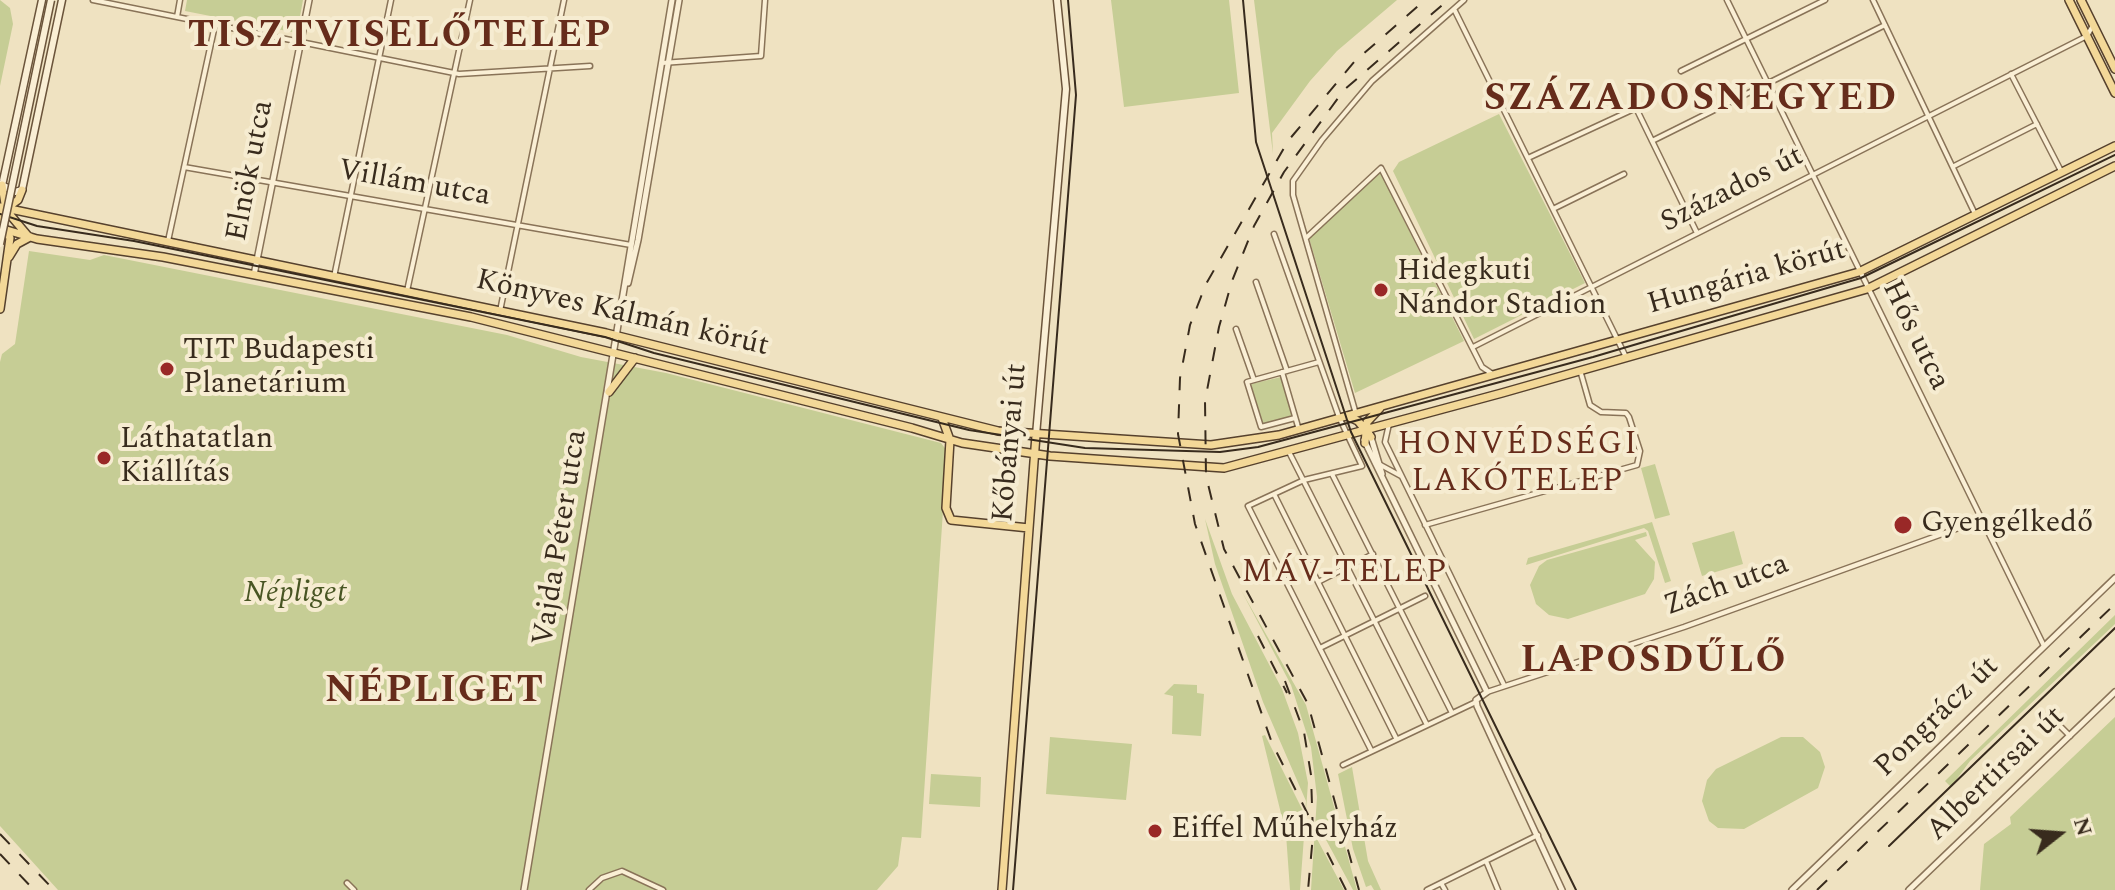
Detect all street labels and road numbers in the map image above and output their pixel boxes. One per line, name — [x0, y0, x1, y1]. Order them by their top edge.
street label: Elnök utca — [221, 97, 283, 245]
street label: Százados út — [1656, 140, 1810, 242]
street label: Villám utca — [335, 154, 493, 216]
street label: Hungária körút — [1644, 234, 1850, 324]
street label: Könyves Kálmán körút — [472, 264, 772, 366]
street label: Hős utca — [1872, 275, 1956, 397]
street label: Kőbányai út — [987, 362, 1037, 524]
street label: Vajda Péter utca — [527, 428, 597, 648]
street label: Zách utca — [1660, 548, 1794, 626]
street label: Pongrácz út — [1868, 650, 2008, 786]
street label: Albertirsai út — [1920, 700, 2074, 850]

